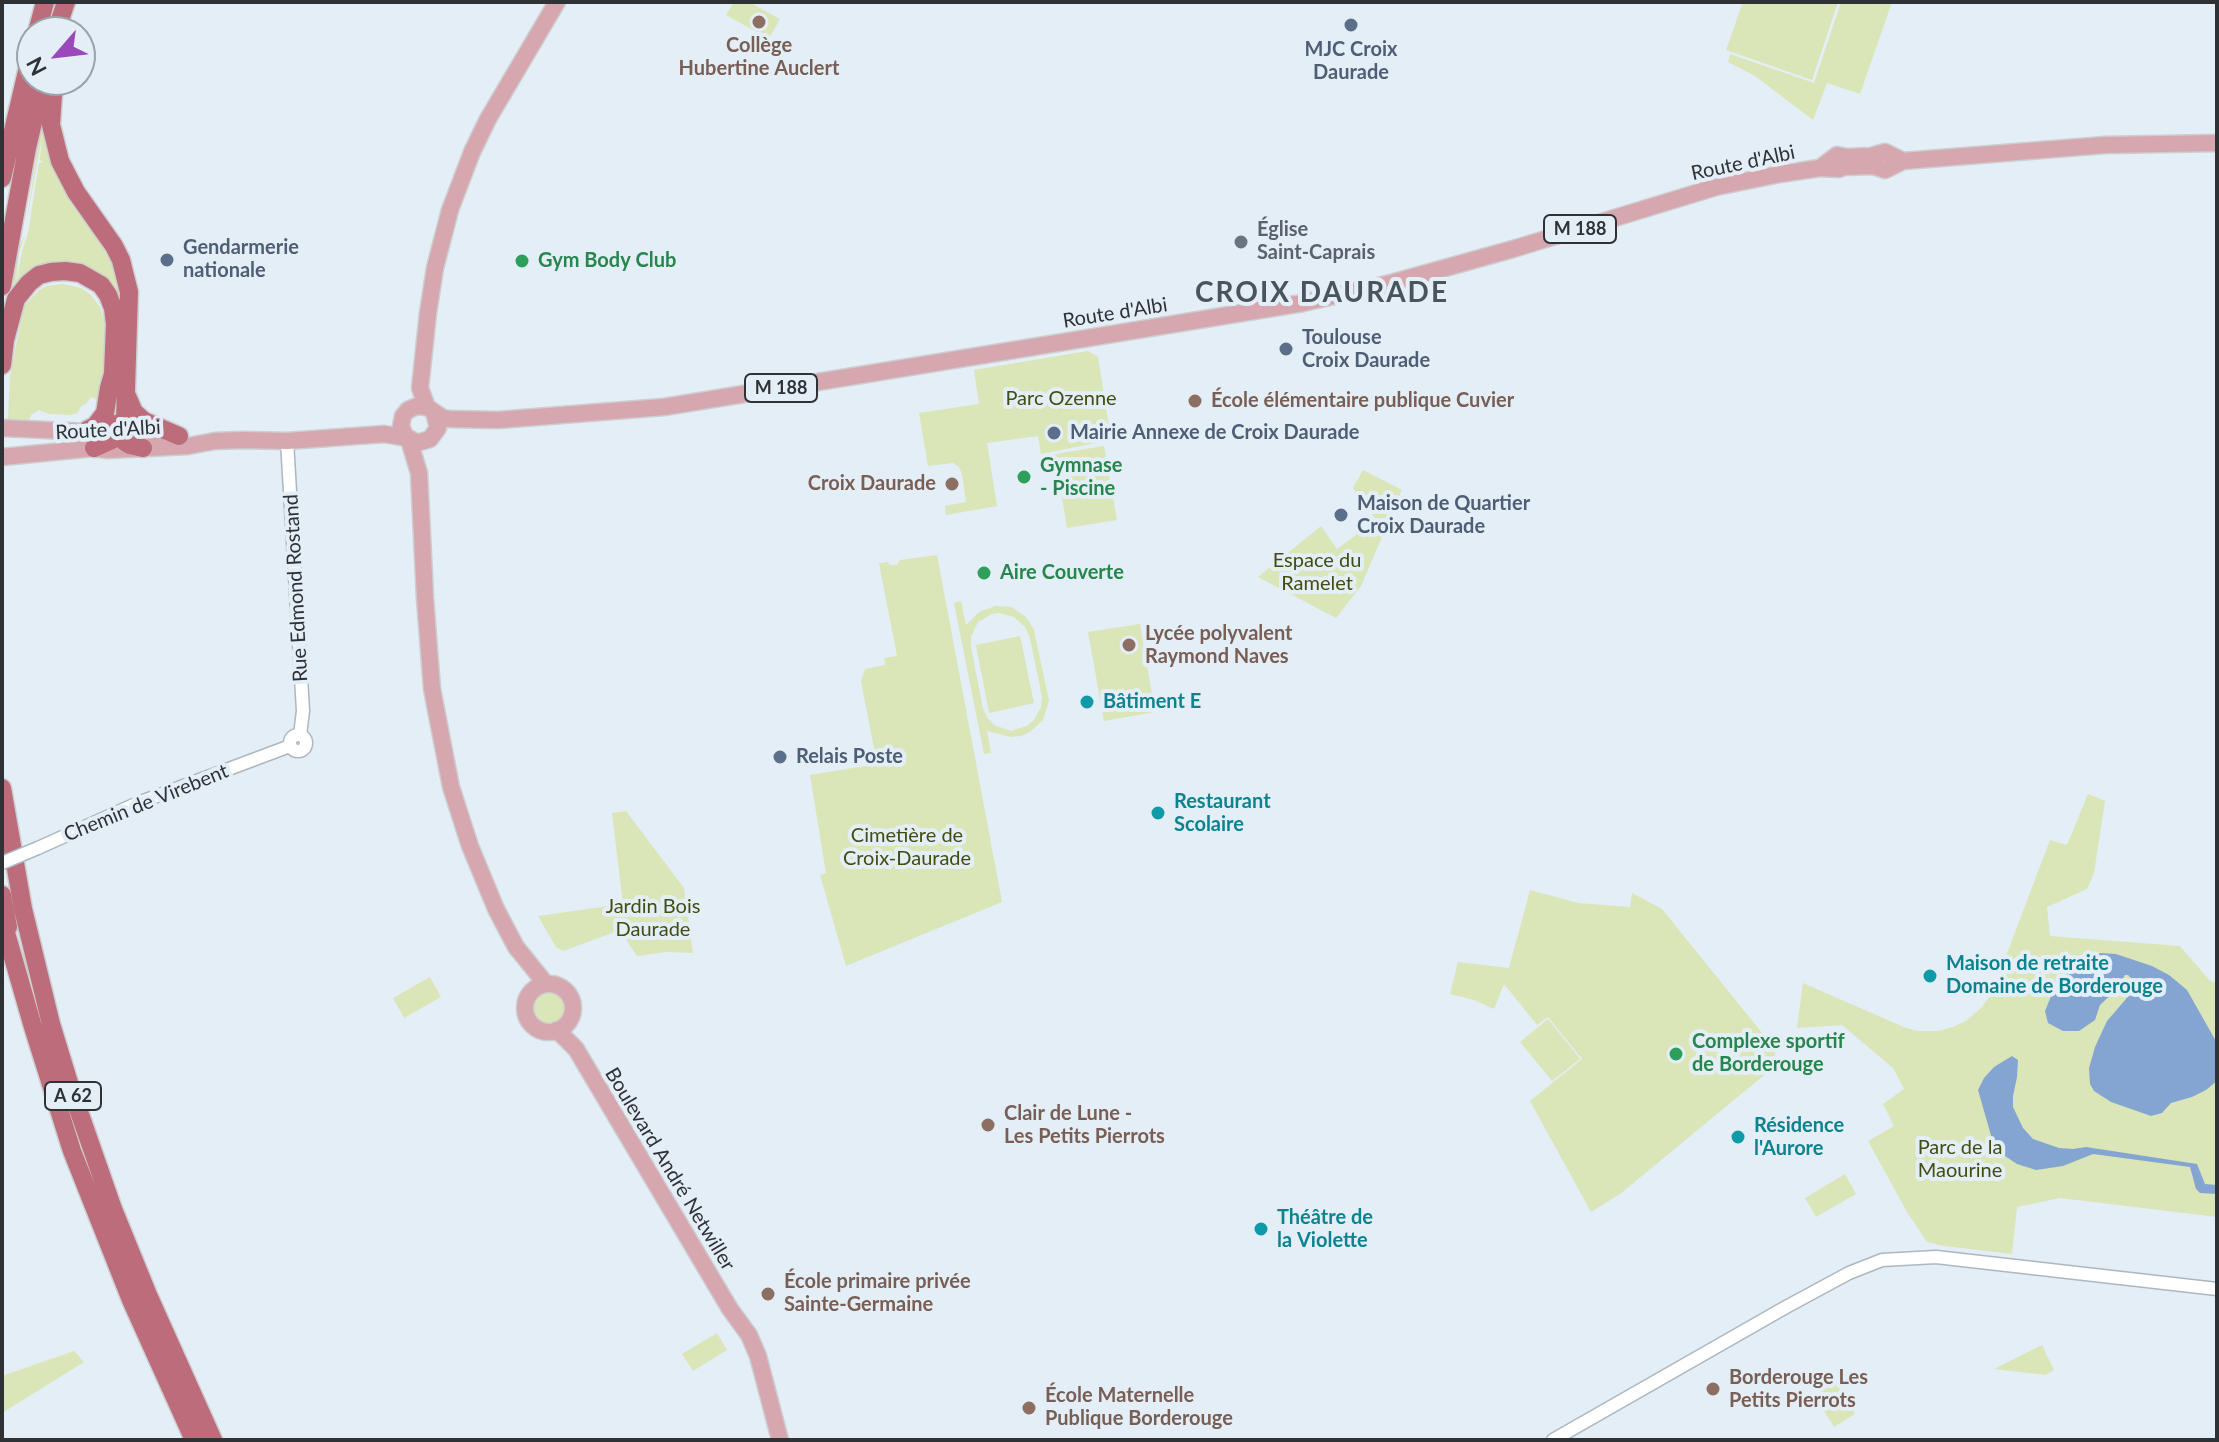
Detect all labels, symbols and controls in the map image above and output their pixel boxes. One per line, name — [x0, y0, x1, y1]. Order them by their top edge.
marker: Collège Hubertine Auclert — [750, 13, 768, 31]
north arrow — [16, 16, 96, 96]
marker: MJC Croix Daurade — [1342, 16, 1360, 34]
place label: Collège Hubertine Auclert — [679, 34, 839, 81]
place label: MJC Croix Daurade — [1305, 38, 1397, 85]
text: N — [20, 53, 52, 80]
street label: Route d'Albi — [1689, 140, 1797, 186]
road number: M 188 — [1544, 215, 1616, 243]
place label: Église Saint-Caprais — [1257, 218, 1375, 265]
marker: Église Saint-Caprais — [1232, 233, 1250, 251]
place label: Gendarmerie nationale — [183, 236, 299, 283]
place label: Gym Body Club — [538, 249, 676, 273]
marker: Gendarmerie nationale — [158, 251, 176, 269]
marker: Gym Body Club — [513, 252, 531, 270]
district label: CROIX DAURADE — [1195, 276, 1449, 310]
street label: Route d'Albi — [1061, 293, 1169, 333]
place label: Toulouse Croix Daurade — [1302, 326, 1430, 373]
marker: Toulouse Croix Daurade — [1277, 340, 1295, 358]
road number: M 188 — [745, 374, 817, 402]
park label: Parc Ozenne — [1005, 387, 1117, 411]
place label: École élémentaire publique Cuvier — [1211, 389, 1514, 413]
marker: École élémentaire publique Cuvier — [1186, 392, 1204, 410]
street label: Route d'Albi — [55, 415, 161, 445]
place label: Mairie Annexe de Croix Daurade — [1070, 421, 1359, 445]
marker: Mairie Annexe de Croix Daurade — [1045, 424, 1063, 442]
place label: Gymnase - Piscine — [1040, 454, 1122, 501]
marker: Gymnase - Piscine — [1015, 468, 1033, 486]
place label: Croix Daurade — [808, 472, 936, 496]
marker: Croix Daurade — [943, 475, 961, 493]
place label: Maison de Quartier Croix Daurade — [1357, 492, 1530, 539]
street label: Rue Edmond Rostand — [279, 494, 313, 682]
marker: Maison de Quartier Croix Daurade — [1332, 506, 1350, 524]
park label: Espace du Ramelet — [1273, 549, 1361, 596]
place label: Aire Couverte — [1000, 561, 1124, 585]
marker: Aire Couverte — [975, 564, 993, 582]
place label: Lycée polyvalent Raymond Naves — [1145, 622, 1293, 669]
marker: Lycée polyvalent Raymond Naves — [1120, 636, 1138, 654]
place label: Bâtiment E — [1103, 690, 1201, 714]
marker: Bâtiment E — [1078, 693, 1096, 711]
place label: Relais Poste — [796, 745, 903, 769]
marker: Relais Poste — [771, 748, 789, 766]
street label: Chemin de Virebent — [60, 759, 232, 847]
place label: Restaurant Scolaire — [1174, 790, 1271, 837]
marker: Restaurant Scolaire — [1149, 804, 1167, 822]
park label: Cimetière de Croix-Daurade — [843, 824, 971, 871]
park label: Jardin Bois Daurade — [606, 895, 700, 942]
place label: Maison de retraite Domaine de Borderouge — [1946, 952, 2163, 999]
marker: Maison de retraite Domaine de Borderouge — [1921, 967, 1939, 985]
place label: Complexe sportif de Borderouge — [1692, 1030, 1845, 1077]
marker: Complexe sportif de Borderouge — [1667, 1045, 1685, 1063]
street label: Boulevard André Netwiller — [600, 1063, 740, 1275]
road number: A 62 — [45, 1082, 101, 1110]
place label: Clair de Lune - Les Petits Pierrots — [1004, 1102, 1165, 1149]
place label: Résidence l'Aurore — [1754, 1114, 1844, 1161]
marker: Clair de Lune - Les Petits Pierrots — [979, 1116, 997, 1134]
marker: Résidence l'Aurore — [1729, 1128, 1747, 1146]
park label: Parc de la Maourine — [1918, 1136, 2002, 1183]
place label: Théâtre de la Violette — [1277, 1206, 1373, 1253]
marker: Théâtre de la Violette — [1252, 1220, 1270, 1238]
place label: École primaire privée Sainte-Germaine — [784, 1270, 971, 1317]
marker: École primaire privée Sainte-Germaine — [759, 1285, 777, 1303]
place label: Borderouge Les Petits Pierrots — [1729, 1366, 1868, 1413]
marker: Borderouge Les Petits Pierrots — [1704, 1380, 1722, 1398]
place label: École Maternelle Publique Borderouge — [1045, 1384, 1233, 1431]
marker: École Maternelle Publique Borderouge — [1020, 1399, 1038, 1417]

